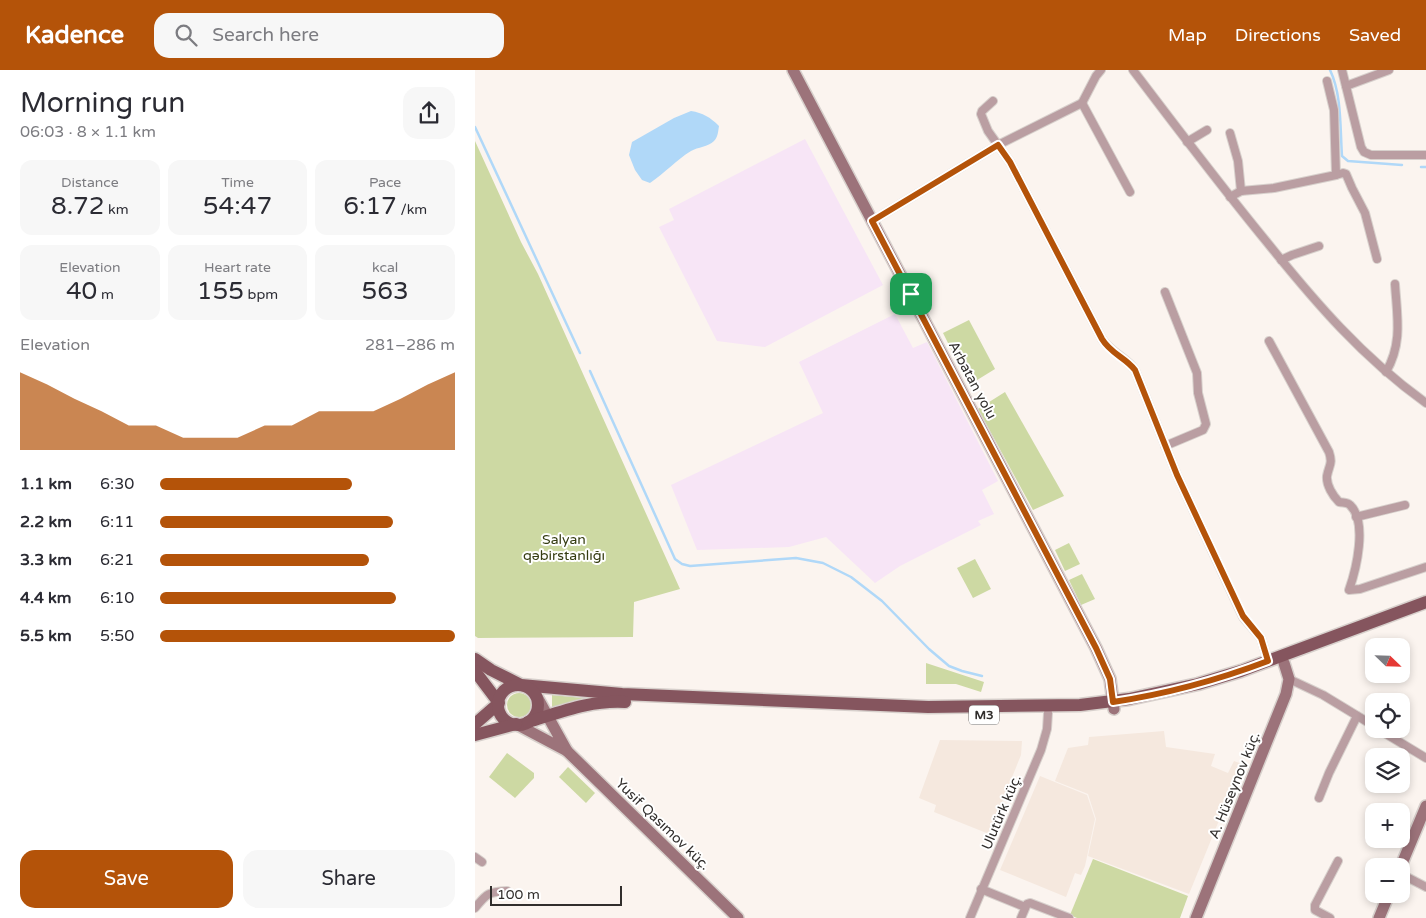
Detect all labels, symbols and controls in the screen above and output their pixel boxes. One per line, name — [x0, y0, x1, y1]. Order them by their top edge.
search box — [154, 13, 504, 58]
text: Kadence — [25, 21, 124, 50]
icon: search — [172, 21, 200, 49]
text: Search here — [212, 24, 319, 46]
text: Map — [1168, 24, 1207, 46]
text: Directions — [1235, 24, 1321, 46]
text: Saved — [1349, 24, 1401, 46]
text: Morning run — [20, 86, 185, 120]
button: share — [403, 87, 455, 139]
text: 06:03 · 8 × 1.1 km — [20, 122, 156, 142]
text: Distance — [61, 174, 119, 191]
text: Time — [221, 174, 254, 191]
text: Pace — [369, 174, 401, 191]
text: 8.72 — [51, 191, 104, 221]
text: 54:47 — [203, 191, 272, 221]
text: 6:17 — [343, 191, 397, 221]
text: km — [104, 201, 129, 218]
text: /km — [397, 201, 427, 218]
text: Elevation — [59, 259, 120, 276]
text: Heart rate — [204, 259, 271, 276]
text: kcal — [372, 259, 398, 276]
pin — [890, 273, 932, 315]
text: 40 — [66, 276, 97, 306]
text: 155 — [197, 276, 244, 306]
text: 563 — [362, 276, 409, 306]
icon: arrive — [897, 280, 925, 308]
text: m — [97, 286, 114, 303]
text: bpm — [244, 286, 278, 303]
text: Elevation — [20, 335, 90, 355]
text: 281–286 m — [365, 335, 455, 355]
street label: Arbatan yolu — [945, 338, 1000, 422]
text: 1.1 km — [20, 474, 72, 494]
text: 6:30 — [100, 474, 134, 494]
text: 2.2 km — [20, 512, 72, 532]
text: 6:11 — [100, 512, 134, 532]
park label: Salyan qəbirstanlığı — [523, 531, 605, 564]
text: 3.3 km — [20, 550, 72, 570]
text: 6:21 — [100, 550, 134, 570]
text: 4.4 km — [20, 588, 72, 608]
text: 6:10 — [100, 588, 134, 608]
text: 5.5 km — [20, 626, 72, 646]
text: 5:50 — [100, 626, 134, 646]
north arrow — [1365, 638, 1410, 682]
map controls — [1365, 638, 1410, 903]
button: locate — [1365, 693, 1410, 738]
road number: M3 — [969, 706, 999, 724]
street label: A. Hüseynov küç. — [1205, 729, 1264, 841]
button: layers — [1365, 748, 1410, 793]
street label: Ulutürk küç. — [978, 772, 1025, 852]
street label: Yusif Qasımov küç. — [612, 775, 713, 874]
button: + — [1365, 803, 1410, 848]
button: Save — [20, 850, 233, 908]
button: Share — [243, 850, 455, 908]
button: − — [1365, 858, 1410, 903]
scale bar — [490, 883, 623, 906]
text: 100 m — [497, 886, 540, 903]

